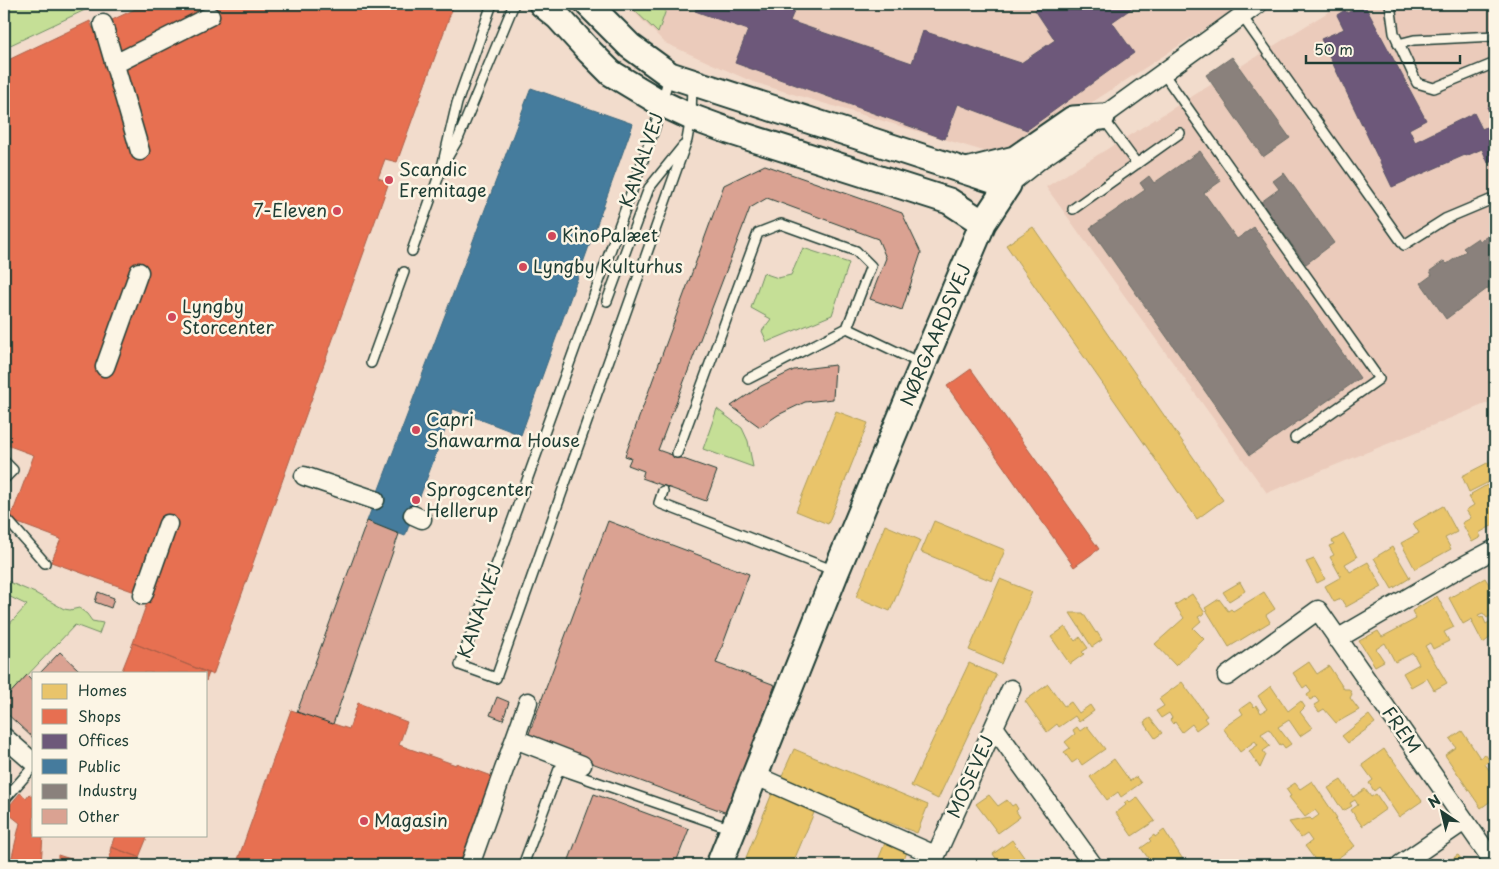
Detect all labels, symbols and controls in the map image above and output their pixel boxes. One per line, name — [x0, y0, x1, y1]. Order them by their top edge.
scale bar — [1306, 32, 1460, 64]
text: 50 m — [1314, 37, 1353, 60]
street label: KANALVEJ — [612, 108, 669, 211]
place label: Scandic Eremitage — [399, 155, 486, 203]
marker: Scandic Eremitage — [383, 174, 395, 186]
place label: 7-Eleven — [253, 196, 327, 223]
marker: 7-Eleven — [331, 205, 343, 217]
place label: KinoPalæet — [562, 221, 658, 248]
marker: KinoPalæet — [546, 230, 558, 242]
place label: Lyngby Kulturhus — [533, 252, 683, 279]
street label: NØRGAARDSVEJ — [892, 259, 977, 410]
marker: Lyngby Kulturhus — [517, 261, 529, 273]
place label: Lyngby Storcenter — [182, 292, 274, 340]
marker: Lyngby Storcenter — [166, 311, 178, 323]
place label: Capri Shawarma House — [426, 405, 580, 453]
marker: Capri Shawarma House — [410, 424, 422, 436]
place label: Sprogcenter Hellerup — [426, 475, 533, 523]
marker: Sprogcenter Hellerup — [410, 494, 422, 506]
street label: KANALVEJ — [450, 559, 507, 662]
legend — [32, 672, 208, 836]
text: Homes — [78, 678, 127, 701]
street label: FREM — [1376, 700, 1428, 758]
text: Shops — [78, 704, 121, 727]
text: Offices — [78, 728, 129, 751]
street label: MOSEVEJ — [939, 731, 1000, 822]
text: Public — [78, 754, 121, 777]
text: Industry — [78, 778, 137, 801]
north arrow — [1416, 786, 1466, 836]
text: N — [1424, 789, 1445, 813]
text: Other — [78, 804, 119, 827]
place label: Magasin — [374, 806, 448, 833]
marker: Magasin — [358, 815, 370, 827]

